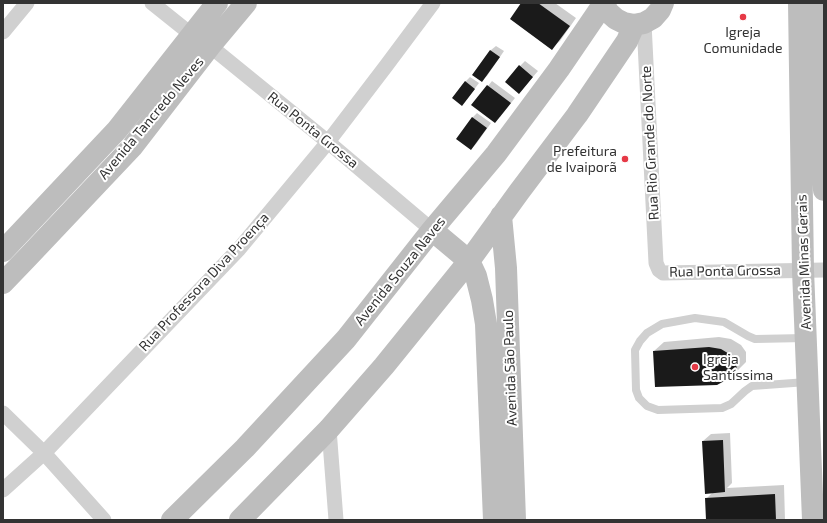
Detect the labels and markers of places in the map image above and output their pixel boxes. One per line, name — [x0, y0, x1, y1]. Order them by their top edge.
marker: Igreja Comunidade — [738, 12, 748, 22]
place label: Igreja Comunidade — [703, 24, 783, 56]
place label: Prefeitura de Ivaiporã — [547, 143, 617, 176]
marker: Prefeitura de Ivaiporã — [620, 154, 630, 164]
place label: Igreja Santíssima — [703, 351, 773, 384]
marker: Igreja Santíssima — [690, 362, 700, 372]

